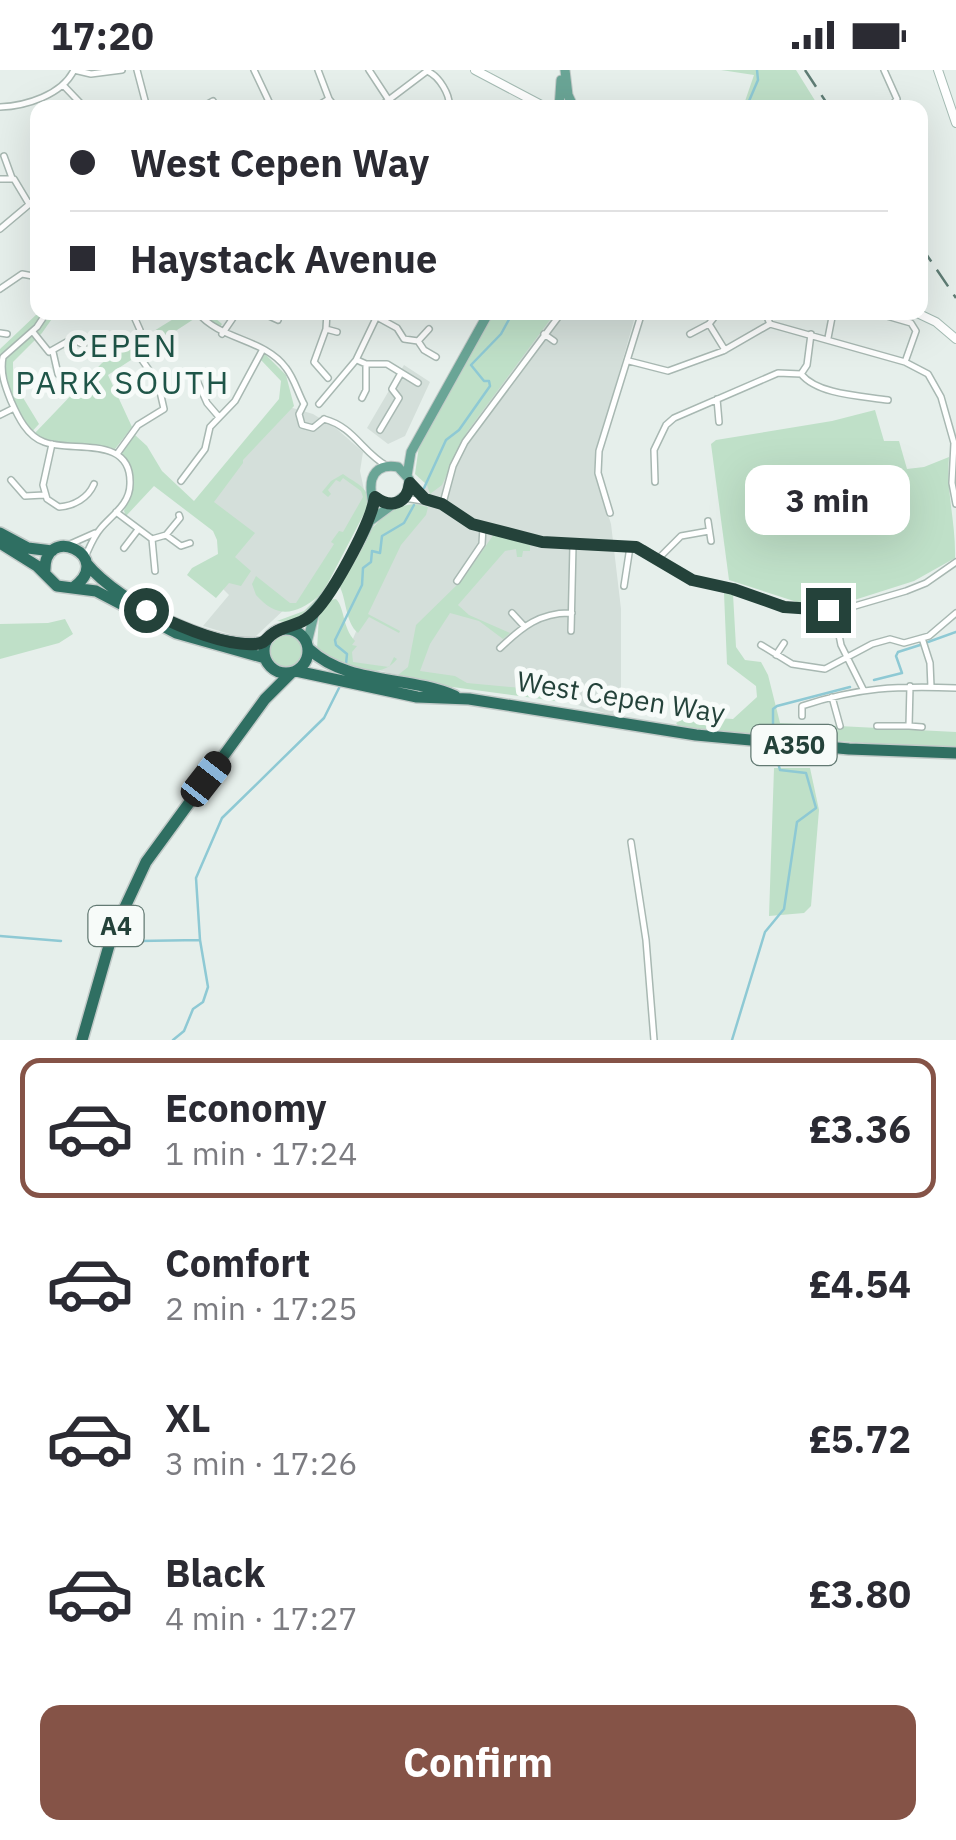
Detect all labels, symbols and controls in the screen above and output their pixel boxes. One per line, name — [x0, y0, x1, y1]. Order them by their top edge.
text: 17:20 — [50, 11, 154, 60]
text: West Cepen Way — [130, 138, 429, 187]
text: Haystack Avenue — [130, 234, 437, 283]
district label: CEPEN PARK SOUTH — [15, 324, 231, 403]
callout: 3 min — [746, 465, 910, 535]
text: 3 min — [786, 479, 869, 521]
route start — [124, 588, 169, 633]
route end — [806, 588, 851, 633]
street label: West Cepen Way — [514, 662, 728, 731]
road number: A350 — [752, 725, 836, 765]
car — [176, 746, 236, 812]
road number: A4 — [88, 906, 144, 946]
icon: car — [45, 1083, 135, 1173]
text: Economy — [165, 1083, 327, 1132]
text: £3.36 — [809, 1104, 911, 1153]
text: 1 min · 17:24 — [165, 1132, 358, 1174]
icon: car — [45, 1238, 135, 1328]
text: Comfort — [165, 1238, 310, 1287]
text: £4.54 — [809, 1259, 911, 1308]
text: 2 min · 17:25 — [165, 1287, 358, 1329]
icon: car — [45, 1393, 135, 1483]
text: XL — [165, 1393, 211, 1442]
text: £5.72 — [809, 1414, 911, 1463]
text: 3 min · 17:26 — [165, 1442, 358, 1484]
icon: car — [45, 1548, 135, 1638]
text: Black — [165, 1548, 265, 1597]
text: £3.80 — [809, 1569, 911, 1618]
text: 4 min · 17:27 — [165, 1597, 358, 1639]
button: Confirm — [40, 1705, 916, 1820]

